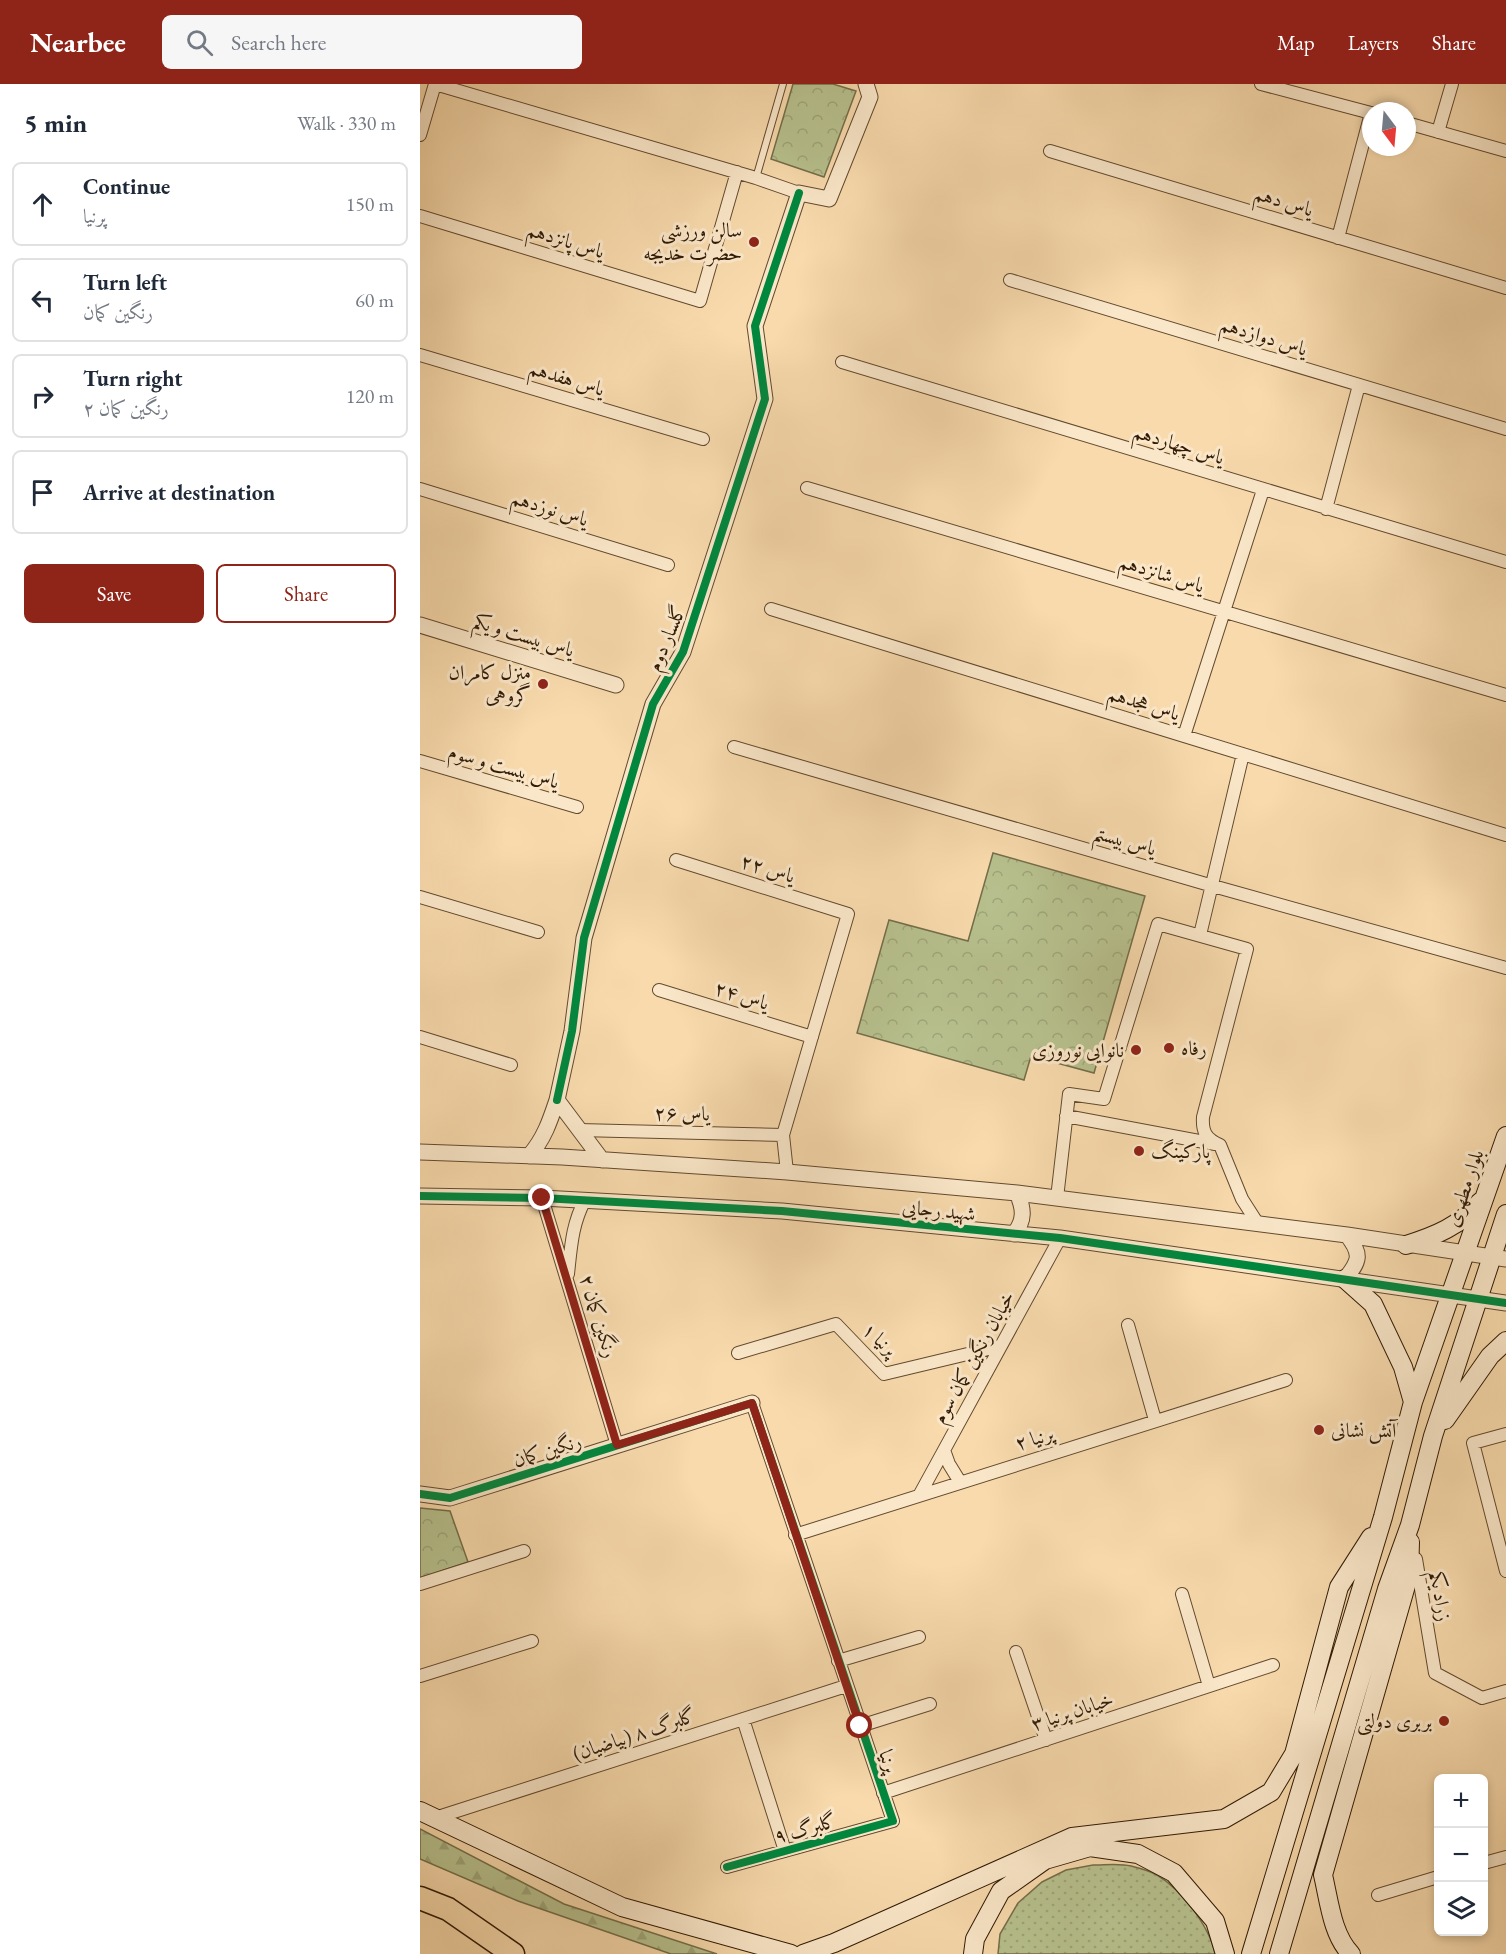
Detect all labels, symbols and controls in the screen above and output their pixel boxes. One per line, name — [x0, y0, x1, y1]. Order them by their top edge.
search box — [162, 15, 582, 69]
text: Nearbee — [30, 24, 126, 60]
icon: search — [183, 26, 216, 59]
text: Search here — [231, 28, 326, 57]
text: Map — [1277, 29, 1315, 56]
text: Layers — [1348, 29, 1399, 56]
text: Share — [1432, 29, 1476, 56]
north arrow — [1362, 102, 1416, 156]
text: 5 min — [24, 106, 87, 140]
text: Walk · 330 m — [297, 110, 396, 136]
text: Continue — [83, 172, 170, 201]
street label: یاس دهم — [1249, 180, 1318, 228]
icon: ahead — [26, 188, 59, 221]
text: 150 m — [346, 191, 394, 217]
text: پرنیا — [83, 203, 106, 229]
street label: یاس پانزدهم — [522, 216, 609, 270]
place label: سالن ورزشی حضرت خدیجه — [643, 217, 742, 267]
marker: سالن ورزشی حضرت خدیجه — [747, 235, 761, 249]
text: Turn left — [83, 268, 167, 297]
icon: left — [26, 284, 59, 317]
text: 60 m — [355, 287, 394, 313]
text: رنگین کمان — [83, 299, 153, 325]
street label: یاس دوازدهم — [1215, 310, 1312, 368]
street label: یاس هفدهم — [524, 354, 609, 408]
text: Turn right — [83, 364, 182, 393]
icon: right — [26, 380, 59, 413]
text: 120 m — [346, 383, 394, 409]
text: رنگین کمان ۲ — [83, 395, 169, 421]
street label: یاس چهاردهم — [1128, 418, 1229, 476]
icon: arrive — [26, 476, 59, 509]
text: Arrive at destination — [83, 478, 275, 507]
street label: یاس نوزدهم — [506, 484, 593, 538]
street label: یاس شانزدهم — [1115, 548, 1209, 604]
button: Save — [24, 564, 204, 623]
button: Share — [216, 564, 396, 623]
street label: گلسار دوم — [640, 601, 696, 677]
street label: یاس بیست و یکم — [469, 607, 579, 669]
place label: منزل کامران گروهی — [449, 659, 531, 708]
marker: منزل کامران گروهی — [536, 677, 550, 691]
street label: یاس هجدهم — [1103, 680, 1184, 732]
street label: یاس بیست و سوم — [444, 738, 564, 799]
street label: یاس بیستم — [1089, 819, 1161, 868]
street label: یاس ۲۲ — [738, 847, 800, 889]
street label: یاس ۲۴ — [712, 974, 774, 1016]
place label: رفاه — [1181, 1035, 1207, 1061]
place label: نانوایی نوروزی — [1032, 1037, 1124, 1064]
marker: رفاه — [1162, 1041, 1176, 1055]
marker: نانوایی نوروزی — [1129, 1043, 1143, 1057]
street label: یاس ۲۶ — [654, 1100, 711, 1127]
place label: پارکینگ — [1151, 1138, 1211, 1166]
marker: پارکینگ — [1132, 1144, 1146, 1158]
street label: بلوار مطهری — [1439, 1146, 1489, 1230]
route end — [528, 1184, 554, 1210]
street label: شهید رجایی — [901, 1193, 977, 1228]
street label: رنگین کمان ۲ — [574, 1271, 624, 1361]
street label: خیابان رنگین کمان سوم — [926, 1286, 1025, 1430]
street label: پرنیا ۱ — [856, 1316, 905, 1364]
place label: آتش نشانی — [1331, 1417, 1399, 1444]
street label: پرنیا ۲ — [1012, 1419, 1059, 1457]
marker: آتش نشانی — [1312, 1423, 1326, 1437]
street label: رنگین کمان — [510, 1427, 584, 1473]
street label: زراد یکم — [1418, 1569, 1458, 1624]
street label: خیابان پرنیا ۳ — [1028, 1686, 1117, 1737]
street label: گلبرگ ۸ (بیاضیان) — [569, 1702, 699, 1766]
place label: بربری دولتی — [1357, 1708, 1432, 1736]
route start — [846, 1712, 872, 1738]
marker: بربری دولتی — [1437, 1714, 1451, 1728]
street label: پرنیا — [872, 1746, 906, 1779]
map controls — [1434, 1774, 1488, 1936]
button: + — [1434, 1774, 1488, 1828]
street label: گلبرگ ۹ — [771, 1807, 839, 1849]
button: − — [1434, 1828, 1488, 1882]
button: layers — [1434, 1882, 1488, 1936]

